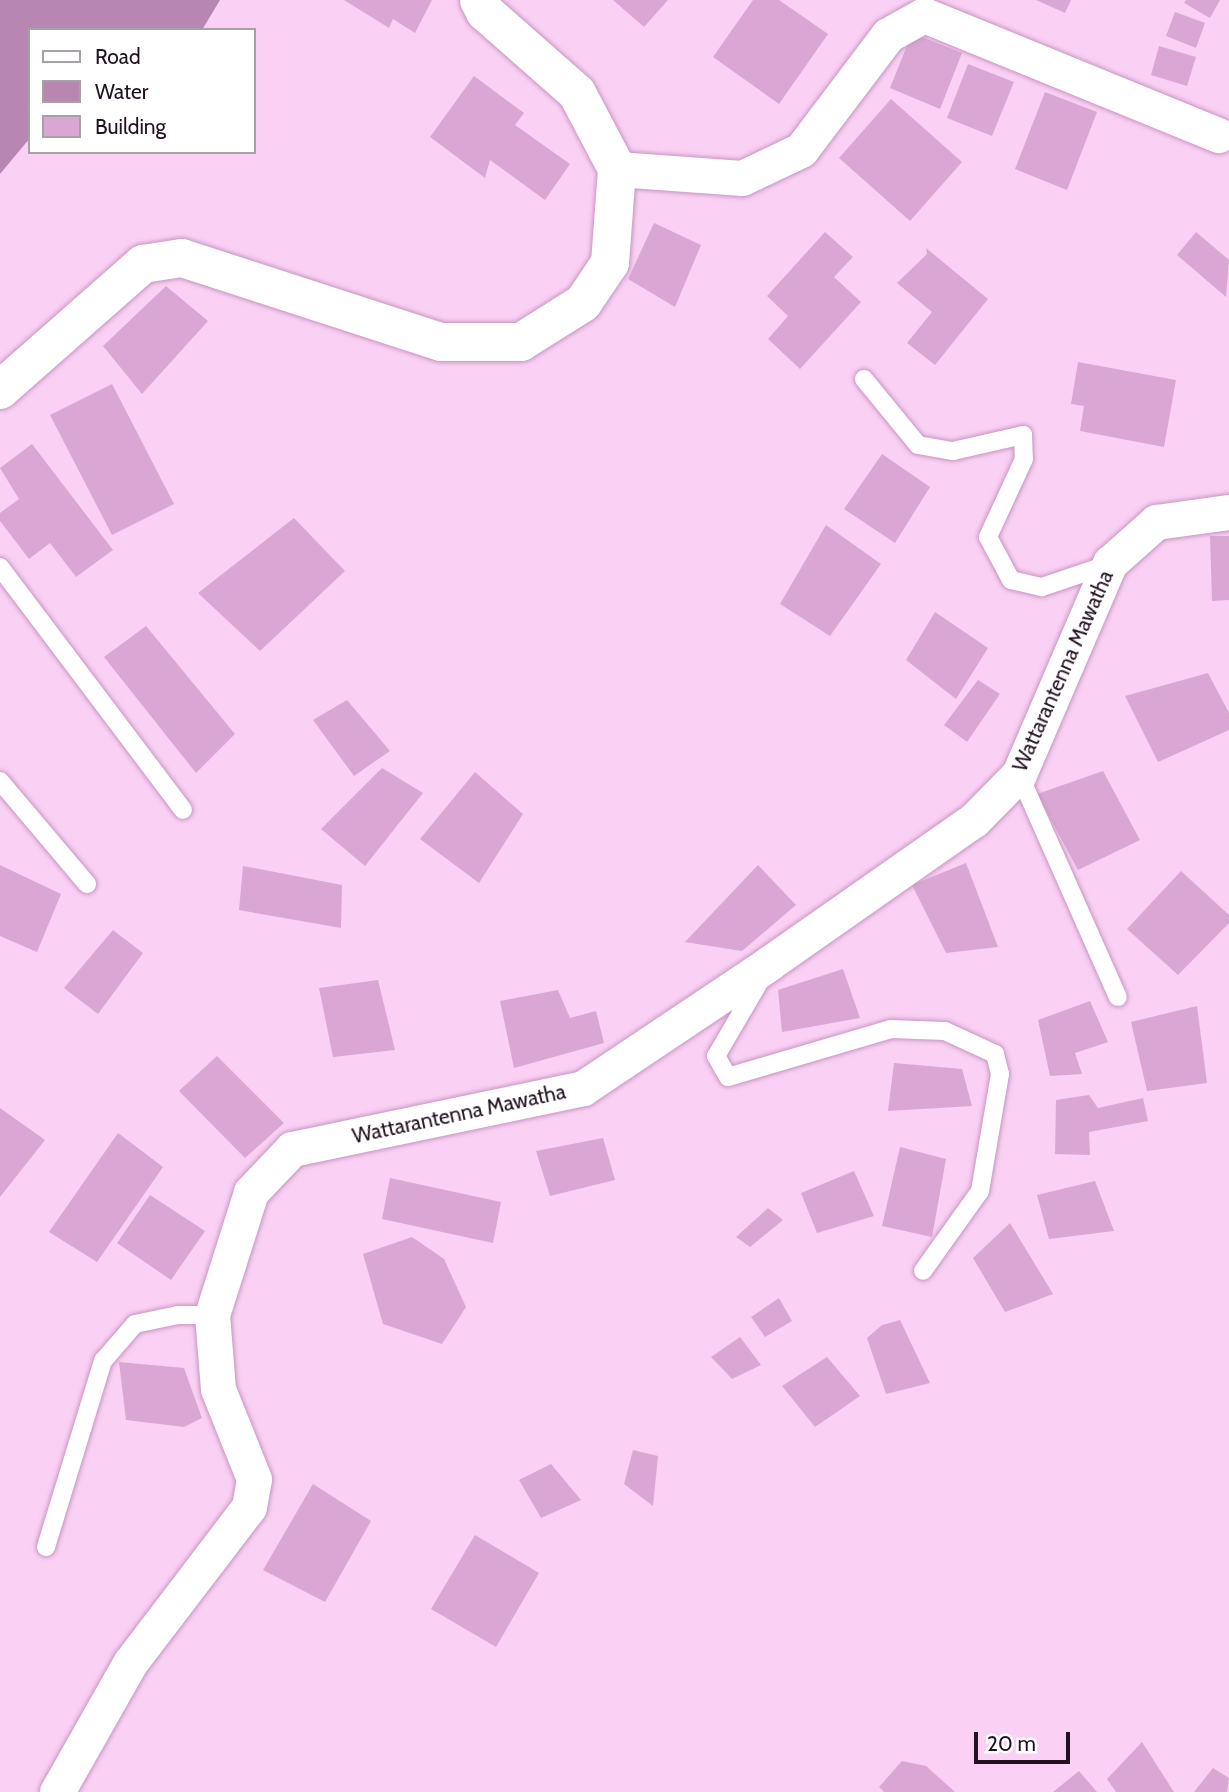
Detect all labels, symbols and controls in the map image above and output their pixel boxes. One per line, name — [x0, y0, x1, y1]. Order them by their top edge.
legend — [28, 28, 256, 154]
text: Road — [95, 44, 141, 69]
text: Water — [95, 79, 148, 104]
text: Building — [95, 114, 166, 139]
street label: Wattarantenna Mawatha — [1007, 566, 1119, 776]
street label: Wattarantenna Mawatha — [350, 1079, 568, 1149]
scale bar — [977, 1718, 1073, 1762]
text: 20 m — [987, 1731, 1036, 1756]

